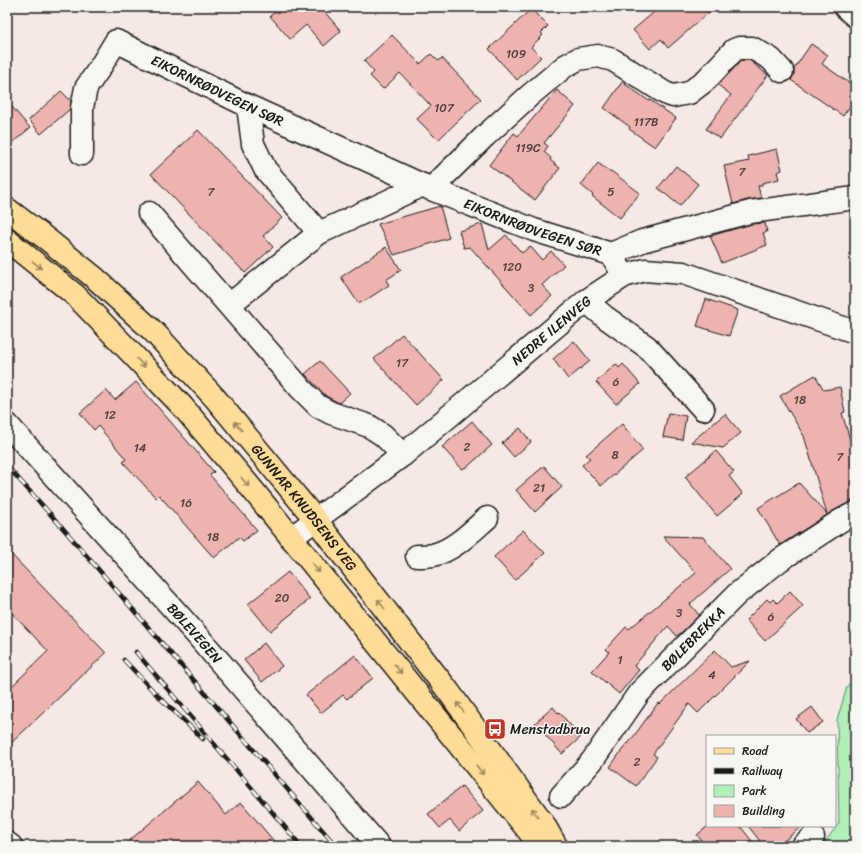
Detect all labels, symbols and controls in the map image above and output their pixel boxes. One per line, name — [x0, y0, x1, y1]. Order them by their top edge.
house number: 109 — [506, 43, 526, 65]
street label: EIKORNRØDVEGEN SØR — [147, 48, 288, 133]
house number: 107 — [434, 97, 455, 119]
house number: 117B — [634, 111, 659, 133]
house number: 119C — [515, 137, 541, 159]
house number: 7 — [739, 161, 747, 183]
house number: 7 — [208, 181, 216, 203]
house number: 5 — [607, 181, 615, 203]
street label: EIKORNRØDVEGEN SØR — [460, 191, 605, 263]
house number: 120 — [502, 256, 522, 278]
one-way arrow — [31, 260, 42, 269]
house number: 3 — [528, 277, 535, 299]
street label: NEDRE ILENVEG — [505, 289, 597, 372]
house number: 17 — [396, 352, 409, 374]
one-way arrow — [136, 358, 146, 368]
house number: 6 — [613, 371, 620, 393]
house number: 18 — [794, 389, 806, 411]
house number: 12 — [104, 404, 116, 426]
one-way arrow — [234, 420, 243, 431]
house number: 2 — [464, 436, 471, 458]
house number: 14 — [134, 437, 147, 459]
street label: GUNNAR KNUDSENS VEG — [245, 438, 364, 577]
house number: 8 — [611, 444, 619, 466]
house number: 7 — [837, 446, 845, 468]
one-way arrow — [241, 476, 250, 487]
house number: 21 — [533, 477, 545, 499]
house number: 16 — [180, 492, 192, 514]
house number: 18 — [207, 526, 219, 548]
one-way arrow — [311, 563, 320, 574]
house number: 20 — [275, 587, 290, 609]
street label: BØLEVEGEN — [161, 597, 229, 669]
one-way arrow — [376, 598, 385, 609]
street label: BØLEBREKKA — [655, 600, 731, 677]
house number: 3 — [676, 602, 683, 624]
house number: 6 — [768, 606, 775, 628]
house number: 1 — [617, 649, 623, 671]
one-way arrow — [393, 663, 402, 674]
house number: 4 — [708, 664, 716, 686]
one-way arrow — [456, 702, 464, 713]
bus stop icon: Menstadbrua — [482, 716, 508, 742]
place label: Menstadbrua — [510, 717, 590, 742]
legend — [706, 735, 836, 827]
text: Road — [742, 740, 769, 762]
house number: 2 — [634, 751, 641, 773]
text: Railway — [742, 760, 783, 782]
one-way arrow — [475, 764, 484, 775]
text: Park — [742, 780, 767, 802]
text: Building — [742, 800, 785, 822]
one-way arrow — [531, 808, 539, 819]

